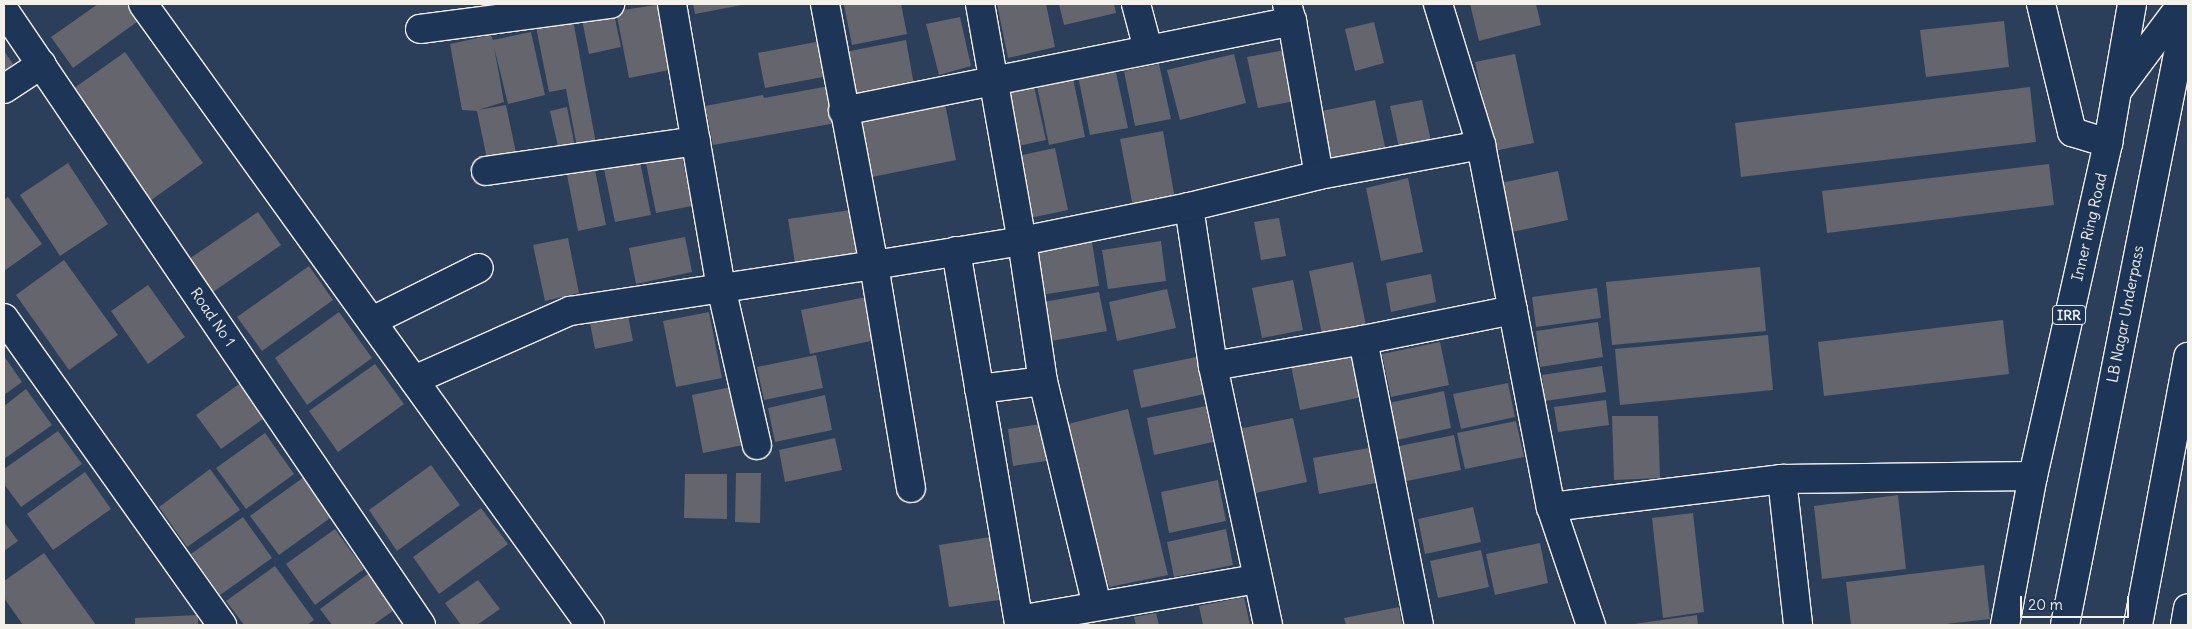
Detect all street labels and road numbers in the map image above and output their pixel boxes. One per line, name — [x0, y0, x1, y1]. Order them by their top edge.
street label: Inner Ring Road — [2068, 171, 2110, 283]
street label: LB Nagar Underpass — [2103, 244, 2147, 384]
street label: Road No 1 — [187, 284, 239, 350]
road number: IRR — [2052, 304, 2086, 326]

